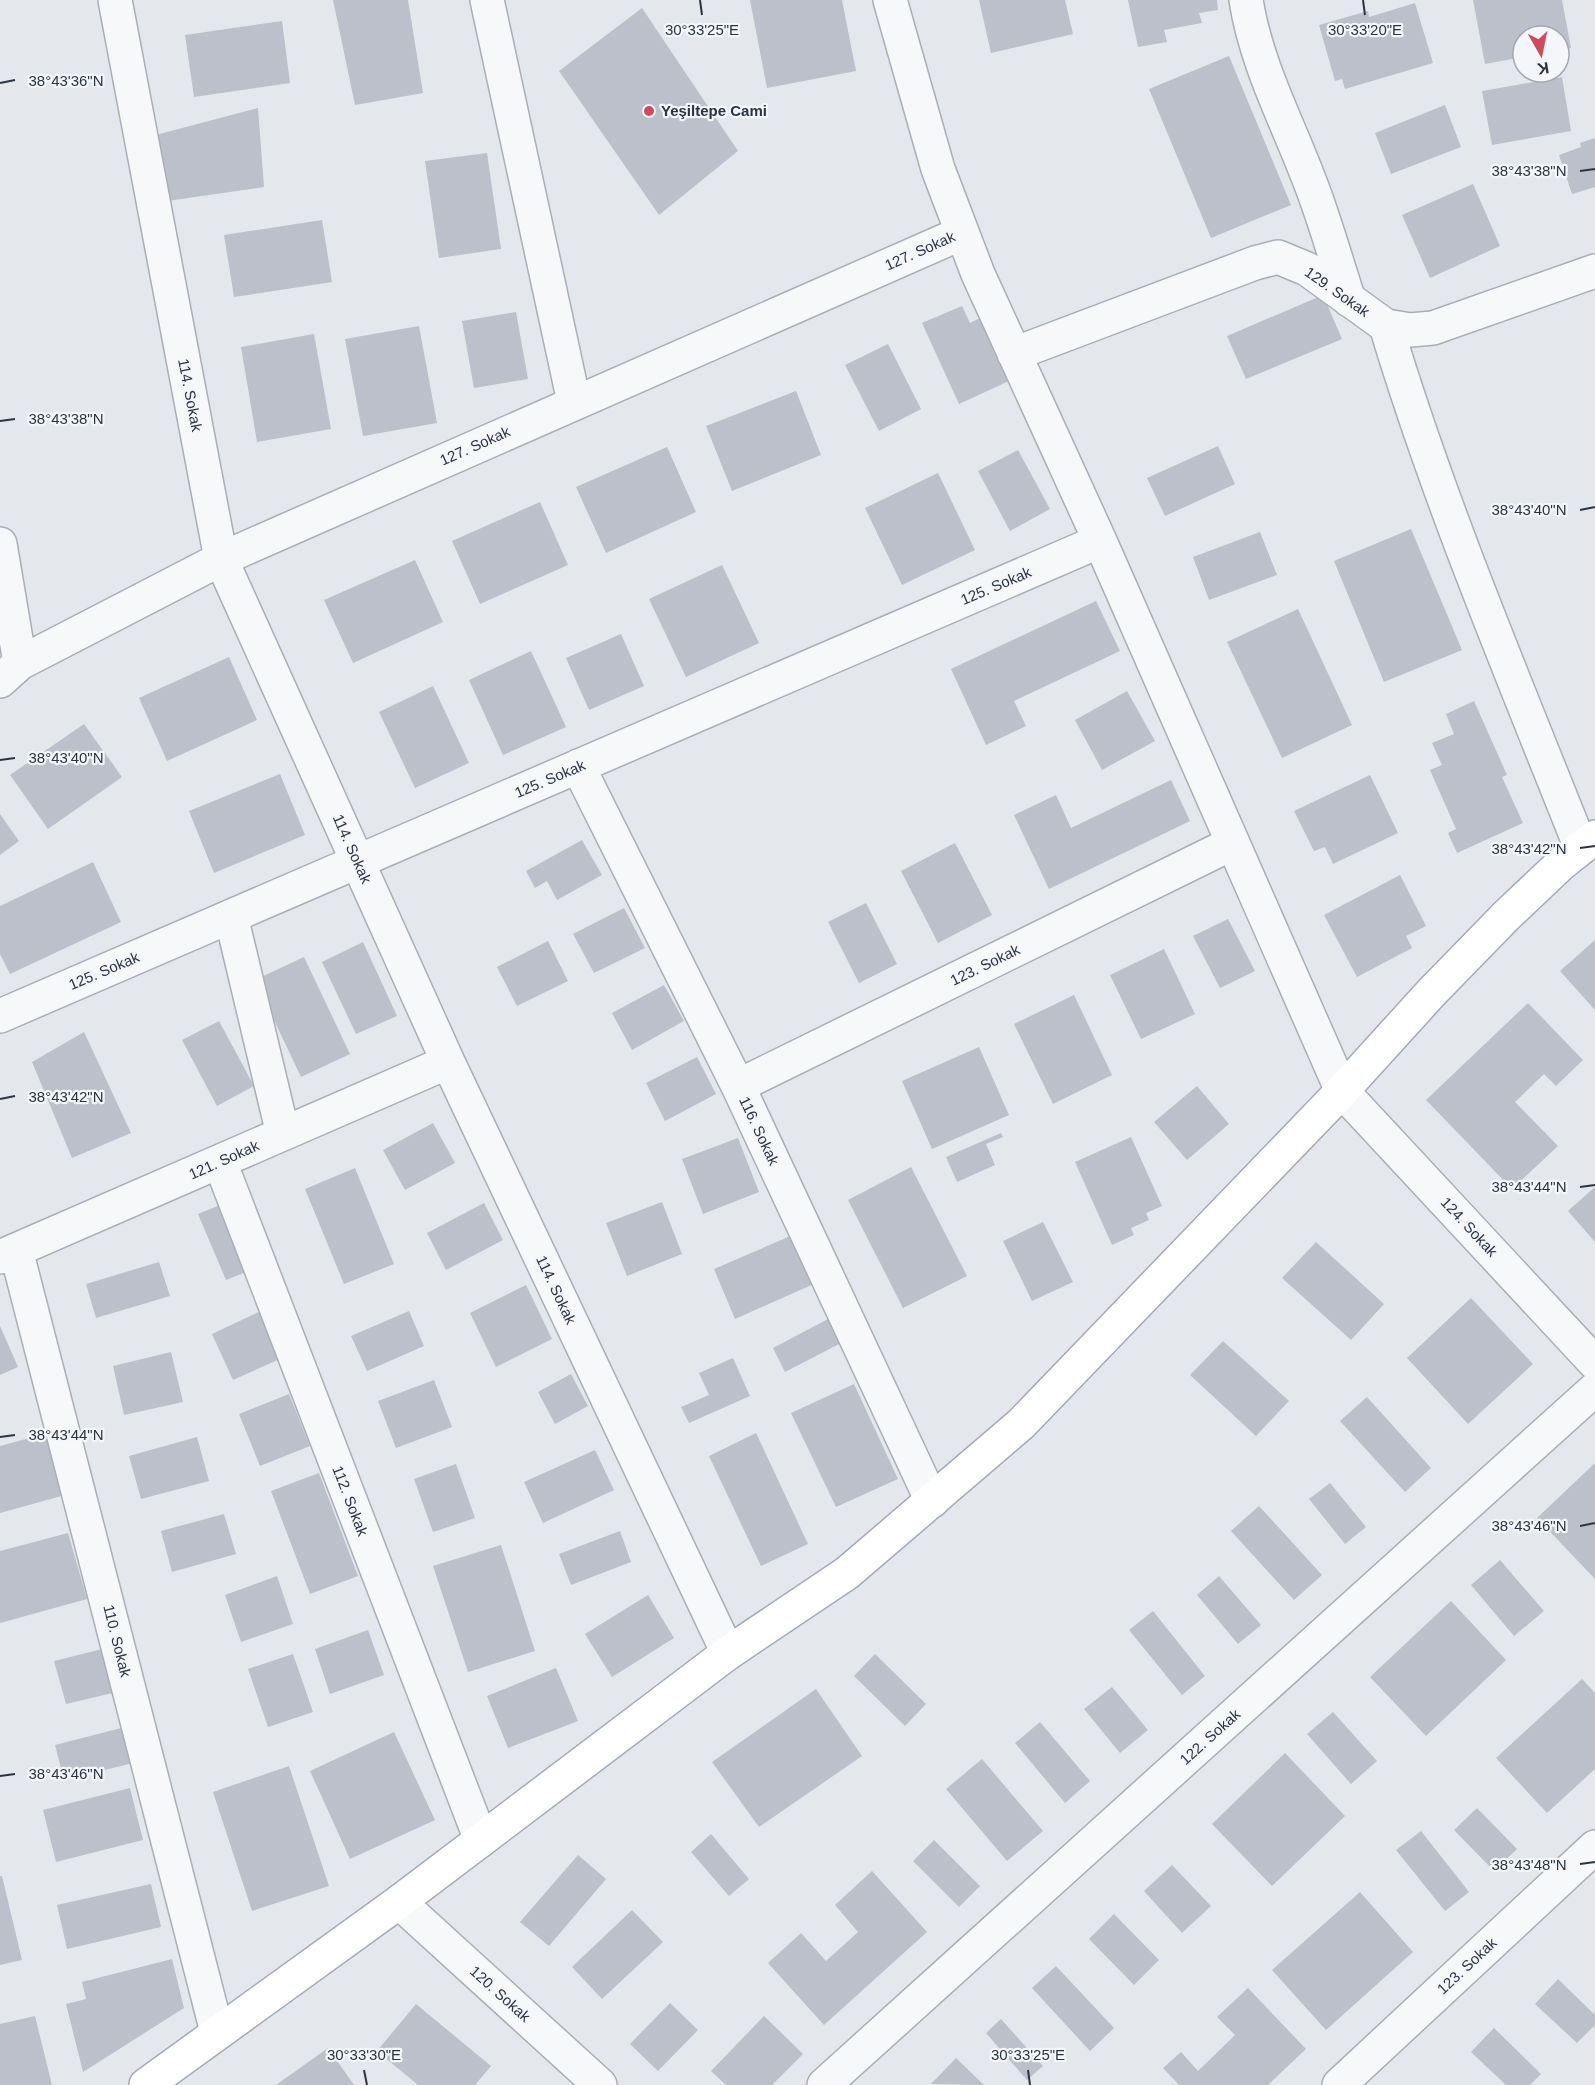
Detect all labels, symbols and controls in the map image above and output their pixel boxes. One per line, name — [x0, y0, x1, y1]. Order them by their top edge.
text: 30°33'25"E — [665, 21, 739, 38]
text: 30°33'20"E — [1328, 21, 1402, 38]
north arrow — [1511, 24, 1571, 84]
text: K — [1536, 59, 1550, 78]
text: 38°43'36"N — [28, 72, 104, 89]
place label: Yeşiltepe Cami — [661, 102, 767, 119]
marker: Yeşiltepe Cami — [642, 104, 656, 118]
text: 38°43'38"N — [1491, 162, 1567, 179]
street label: 127. Sokak — [882, 227, 958, 274]
street label: 129. Sokak — [1302, 263, 1373, 320]
street label: 114. Sokak — [175, 357, 206, 433]
text: 38°43'38"N — [28, 410, 104, 427]
street label: 127. Sokak — [437, 422, 513, 469]
text: 38°43'40"N — [1491, 501, 1567, 518]
street label: 125. Sokak — [958, 563, 1034, 608]
text: 38°43'40"N — [28, 749, 104, 766]
street label: 125. Sokak — [512, 756, 588, 801]
street label: 114. Sokak — [330, 812, 375, 886]
text: 38°43'42"N — [1491, 840, 1567, 857]
street label: 123. Sokak — [947, 940, 1023, 989]
street label: 125. Sokak — [66, 948, 142, 993]
text: 38°43'42"N — [28, 1088, 104, 1105]
street label: 116. Sokak — [736, 1094, 783, 1168]
street label: 121. Sokak — [186, 1136, 262, 1183]
text: 38°43'44"N — [1491, 1178, 1567, 1195]
street label: 124. Sokak — [1438, 1193, 1502, 1260]
street label: 114. Sokak — [533, 1253, 580, 1327]
text: 38°43'44"N — [28, 1426, 104, 1443]
street label: 112. Sokak — [329, 1463, 372, 1539]
text: 38°43'46"N — [1491, 1517, 1567, 1534]
street label: 110. Sokak — [100, 1603, 135, 1679]
street label: 122. Sokak — [1176, 1705, 1244, 1768]
text: 38°43'46"N — [28, 1765, 104, 1782]
text: 38°43'48"N — [1491, 1856, 1567, 1873]
street label: 123. Sokak — [1433, 1933, 1500, 1997]
street label: 120. Sokak — [467, 1962, 534, 2025]
text: 30°33'30"E — [327, 2046, 401, 2063]
text: 30°33'25"E — [991, 2046, 1065, 2063]

